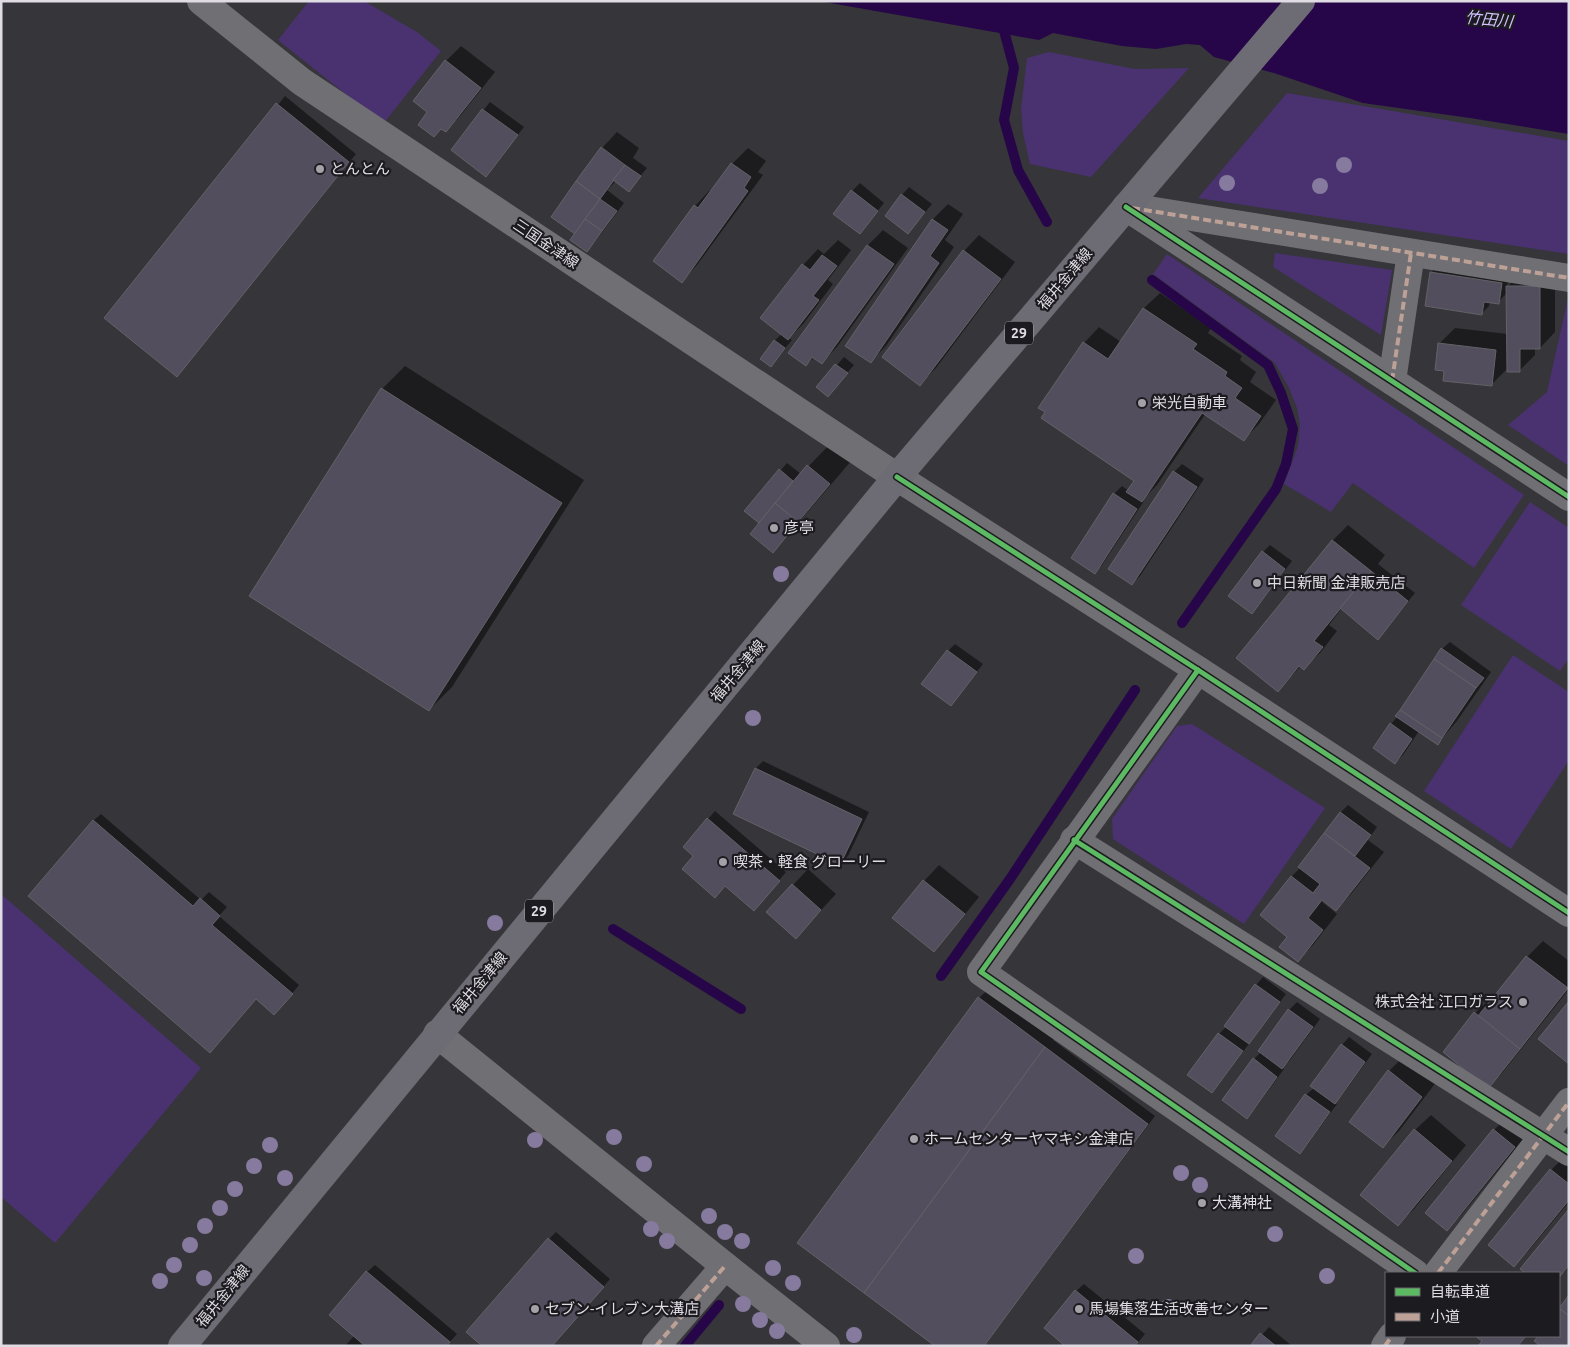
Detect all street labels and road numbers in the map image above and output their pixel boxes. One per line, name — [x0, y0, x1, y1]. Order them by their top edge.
street label: 三国金津線 — [510, 216, 582, 272]
street label: 福井金津線 — [1034, 244, 1095, 313]
road number: 29 — [1005, 322, 1033, 344]
street label: 福井金津線 — [707, 636, 768, 705]
road number: 29 — [525, 899, 553, 922]
street label: 福井金津線 — [449, 948, 510, 1017]
street label: 福井金津線 — [192, 1261, 253, 1330]

